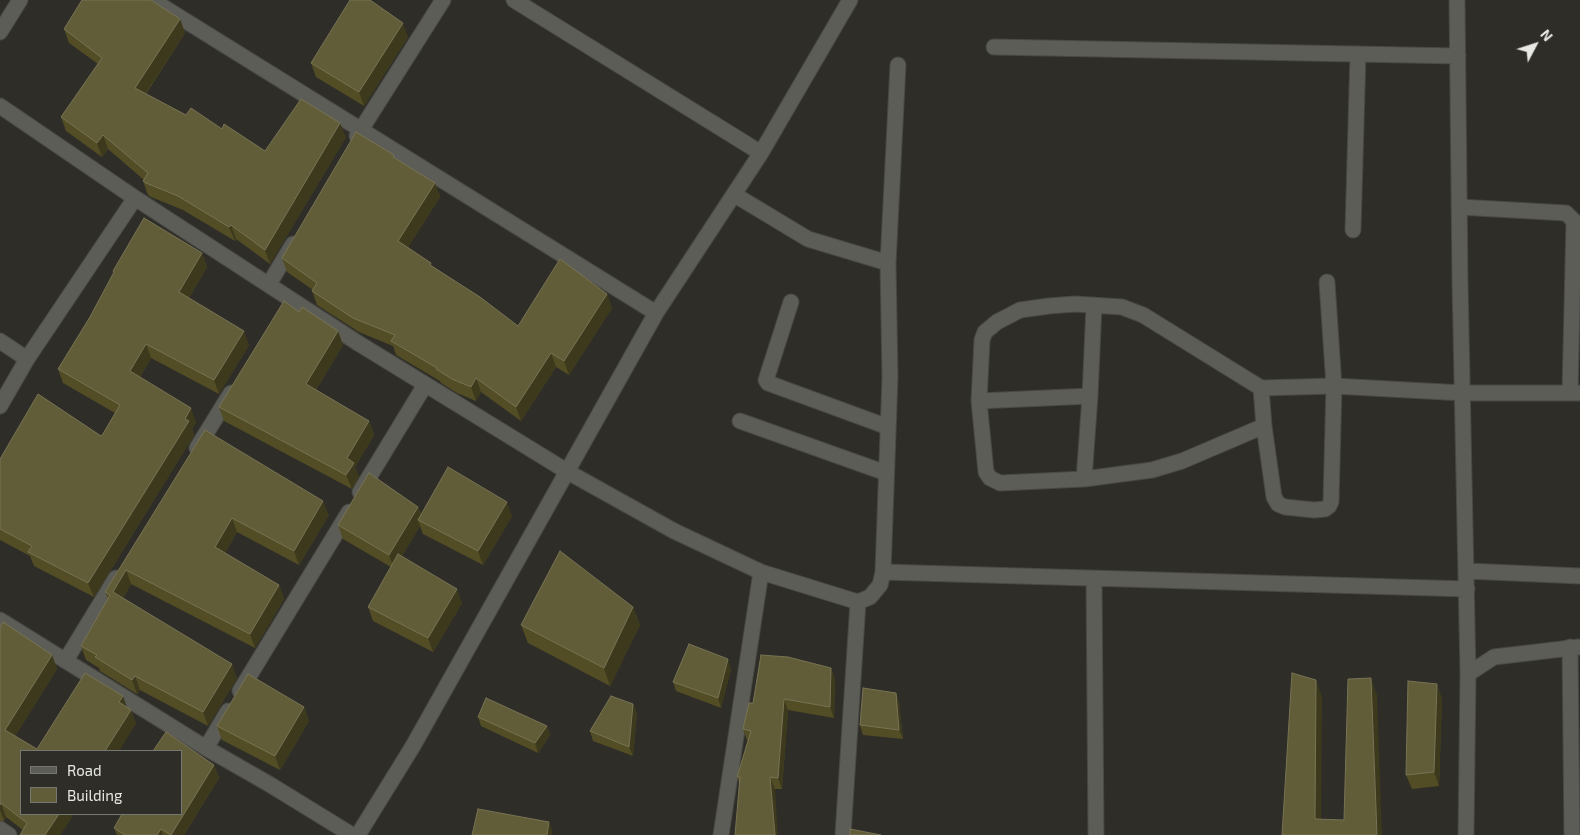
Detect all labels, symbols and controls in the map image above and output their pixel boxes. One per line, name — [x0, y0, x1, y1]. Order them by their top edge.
north arrow — [1510, 20, 1560, 70]
text: N — [1537, 26, 1557, 44]
legend — [20, 750, 182, 815]
text: Road — [67, 761, 102, 779]
text: Building — [67, 786, 122, 804]

